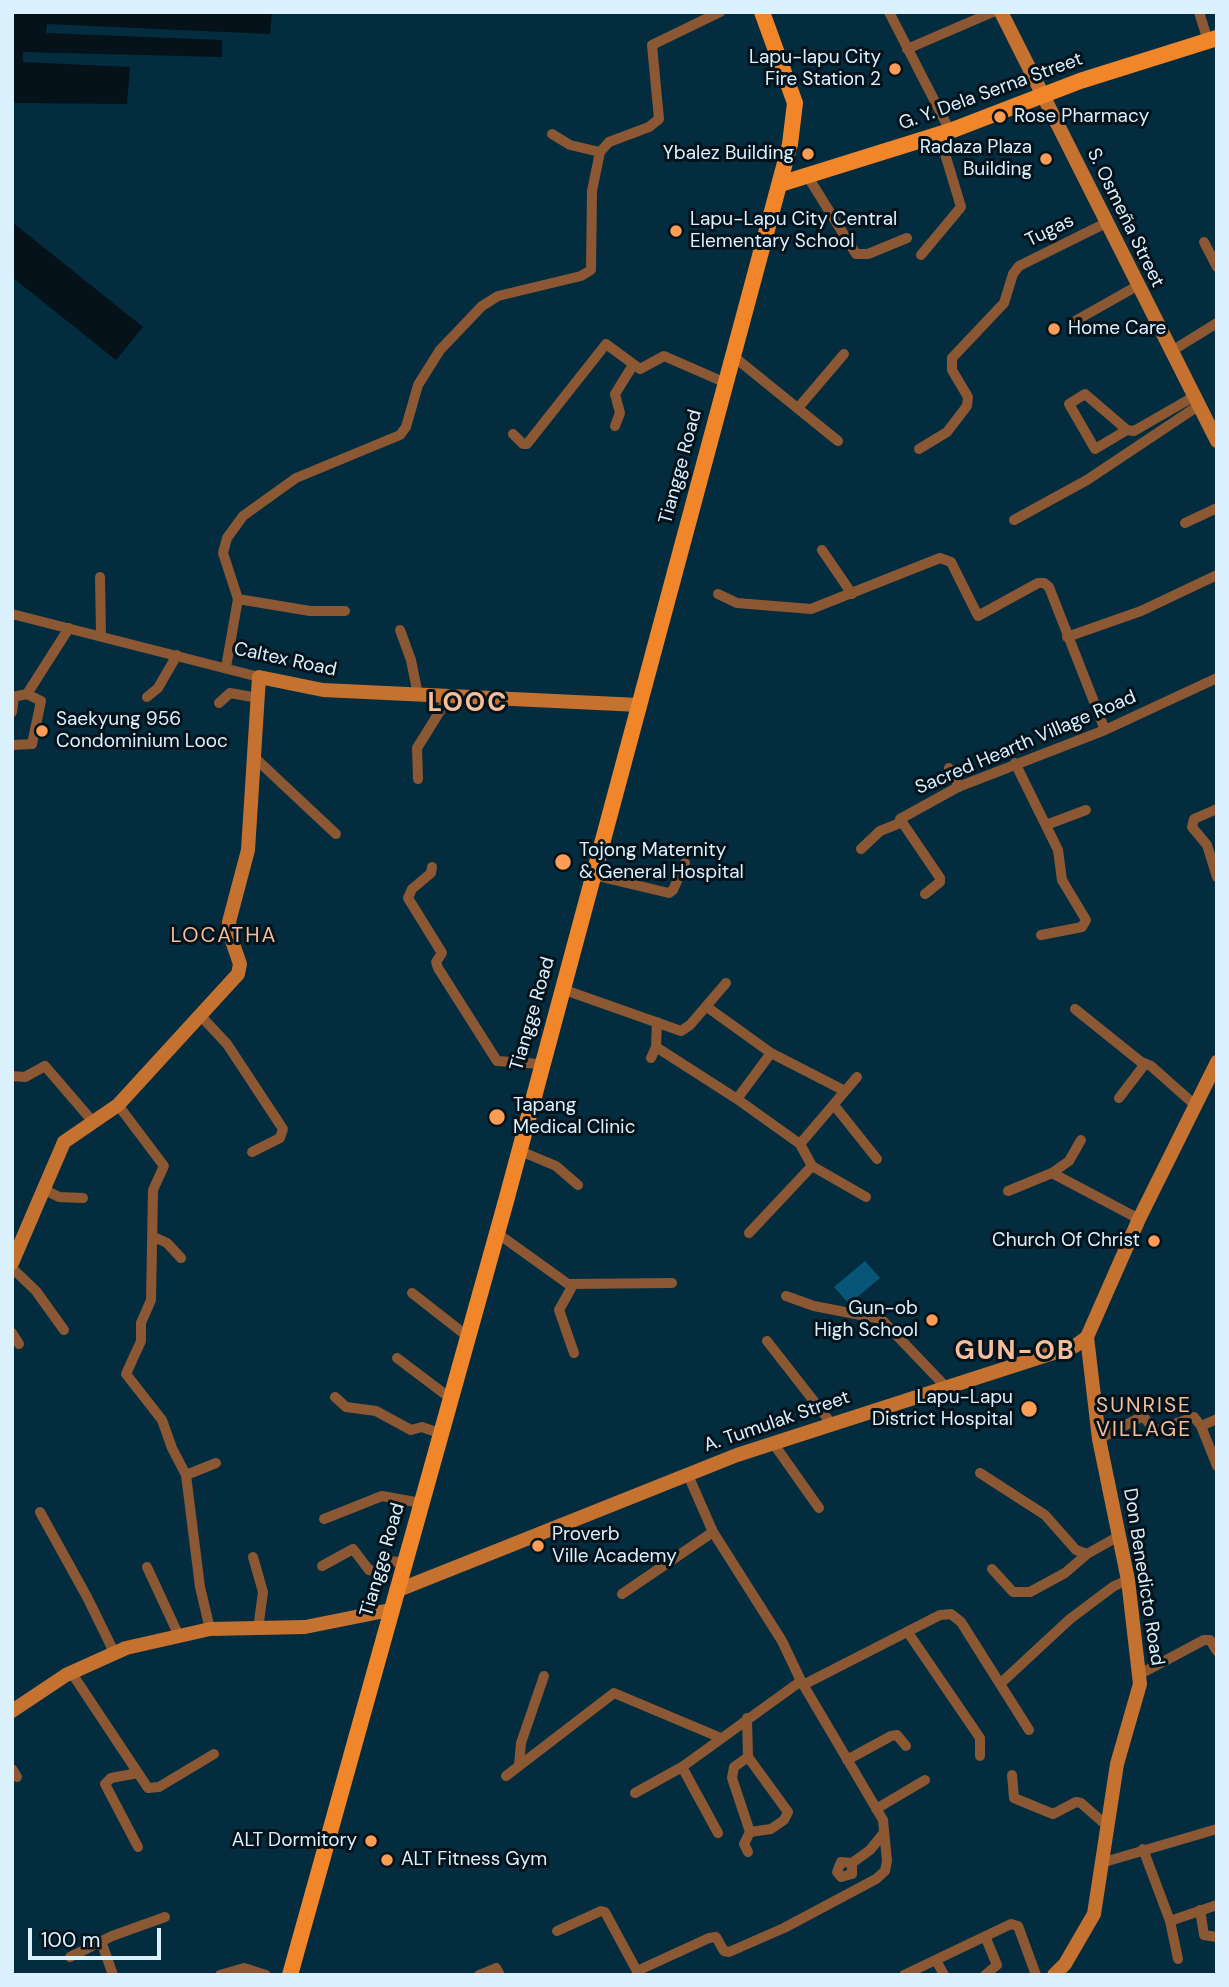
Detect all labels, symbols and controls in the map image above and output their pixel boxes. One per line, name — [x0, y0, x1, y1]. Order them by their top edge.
place label: Lapu-lapu City Fire Station 2 — [749, 47, 881, 91]
street label: G. Y. Dela Serna Street — [896, 48, 1086, 136]
marker: Lapu-lapu City Fire Station 2 — [887, 61, 903, 77]
place label: Rose Pharmacy — [1014, 106, 1149, 128]
marker: Rose Pharmacy — [992, 109, 1008, 125]
place label: Radaza Plaza Building — [920, 137, 1032, 181]
place label: Ybalez Building — [663, 143, 794, 165]
street label: S. Osmeña Street — [1081, 145, 1169, 291]
marker: Ybalez Building — [800, 146, 816, 162]
marker: Radaza Plaza Building — [1038, 151, 1054, 167]
place label: Lapu-Lapu City Central Elementary School — [690, 209, 897, 253]
street label: Tugas — [1022, 210, 1078, 252]
marker: Lapu-Lapu City Central Elementary School — [668, 223, 684, 239]
place label: Home Care — [1068, 318, 1166, 340]
marker: Home Care — [1046, 321, 1062, 337]
street label: Tiangge Road — [655, 407, 707, 527]
street label: Caltex Road — [232, 638, 338, 682]
street label: Sacred Hearth Village Road — [912, 686, 1140, 800]
district label: LOOC — [428, 688, 508, 720]
place label: Saekyung 956 Condominium Looc — [56, 709, 228, 753]
marker: Saekyung 956 Condominium Looc — [34, 723, 50, 739]
place label: Tojong Maternity & General Hospital — [579, 840, 744, 884]
marker: Tojong Maternity & General Hospital — [553, 852, 573, 872]
district label: LOCATHA — [171, 923, 277, 949]
street label: Tiangge Road — [506, 954, 560, 1074]
place label: Tapang Medical Clinic — [513, 1095, 635, 1139]
marker: Tapang Medical Clinic — [487, 1107, 507, 1127]
place label: Church Of Christ — [992, 1230, 1140, 1252]
marker: Church Of Christ — [1146, 1233, 1162, 1249]
place label: Gun-ob High School — [814, 1298, 918, 1342]
marker: Gun-ob High School — [924, 1312, 940, 1328]
district label: GUN-OB — [955, 1336, 1075, 1368]
street label: A. Tumulak Street — [701, 1386, 853, 1458]
place label: Lapu-Lapu District Hospital — [872, 1387, 1013, 1431]
district label: SUNRISE VILLAGE — [1097, 1393, 1191, 1443]
marker: Lapu-Lapu District Hospital — [1019, 1399, 1039, 1419]
street label: Don Benedicto Road — [1118, 1487, 1168, 1667]
street label: Tiangge Road — [356, 1500, 410, 1620]
place label: Proverb Ville Academy — [552, 1524, 677, 1568]
marker: Proverb Ville Academy — [530, 1538, 546, 1554]
place label: ALT Dormitory — [232, 1830, 357, 1852]
marker: ALT Dormitory — [363, 1833, 379, 1849]
place label: ALT Fitness Gym — [401, 1849, 547, 1871]
marker: ALT Fitness Gym — [379, 1852, 395, 1868]
scale bar — [32, 1913, 164, 1957]
text: 100 m — [41, 1926, 101, 1954]

